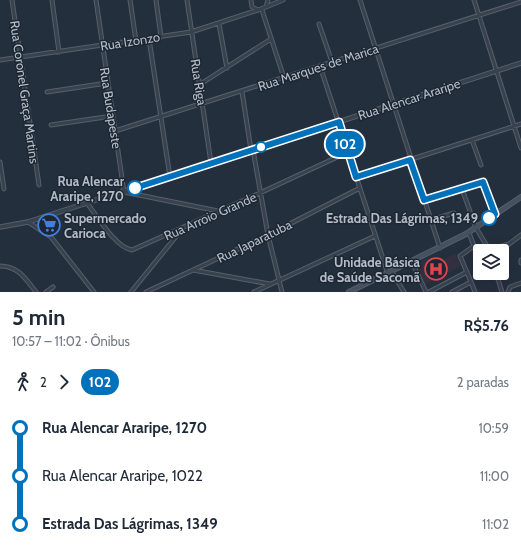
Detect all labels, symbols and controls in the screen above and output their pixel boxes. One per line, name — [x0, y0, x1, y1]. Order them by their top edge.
street label: Rua Coronel Graça Martins — [7, 19, 43, 165]
street label: Rua Izonzo — [99, 28, 161, 54]
street label: Rua Marques de Marica — [256, 40, 381, 94]
street label: Rua Riga — [187, 58, 211, 107]
street label: Rua Budapeste — [97, 66, 125, 150]
street label: Rua Alencar Araripe — [356, 75, 463, 123]
line badge: 102 — [322, 131, 368, 157]
text: 102 — [334, 135, 356, 153]
unlabelled marker — [255, 141, 267, 153]
place label: Rua Alencar Araripe, 1270 — [50, 173, 125, 204]
marker: Rua Alencar Araripe, 1270 — [127, 180, 143, 196]
street label: Rua Arroio Grande — [161, 188, 259, 244]
place label: Supermercado Carioca — [64, 210, 147, 241]
place label: Estrada Das Lágrimas, 1349 — [326, 210, 478, 226]
marker: Estrada Das Lágrimas, 1349 — [481, 210, 497, 226]
supermarket icon: Supermercado Carioca — [36, 212, 62, 238]
street label: Rua Japaratuba — [214, 216, 295, 266]
map controls — [473, 244, 509, 280]
button: layers — [473, 244, 509, 280]
place label: Unidade Básica de Saúde Sacomã — [320, 254, 421, 285]
hospital icon: Unidade Básica de Saúde Sacomã — [423, 256, 449, 282]
text: 5 min — [12, 304, 65, 331]
text: R$5.76 — [464, 317, 509, 335]
text: 10:57 – 11:02 · Ônibus — [12, 333, 130, 349]
icon: walk — [12, 371, 34, 393]
icon: forward — [53, 371, 75, 393]
text: 102 — [89, 373, 111, 391]
text: 2 — [40, 374, 47, 390]
text: 2 paradas — [457, 374, 509, 390]
text: Rua Alencar Araripe, 1270 — [42, 419, 207, 437]
text: 10:59 — [479, 420, 509, 436]
text: Rua Alencar Araripe, 1022 — [42, 467, 203, 485]
text: 11:00 — [480, 468, 509, 484]
text: Estrada Das Lágrimas, 1349 — [42, 515, 218, 533]
text: 11:02 — [482, 516, 509, 532]

